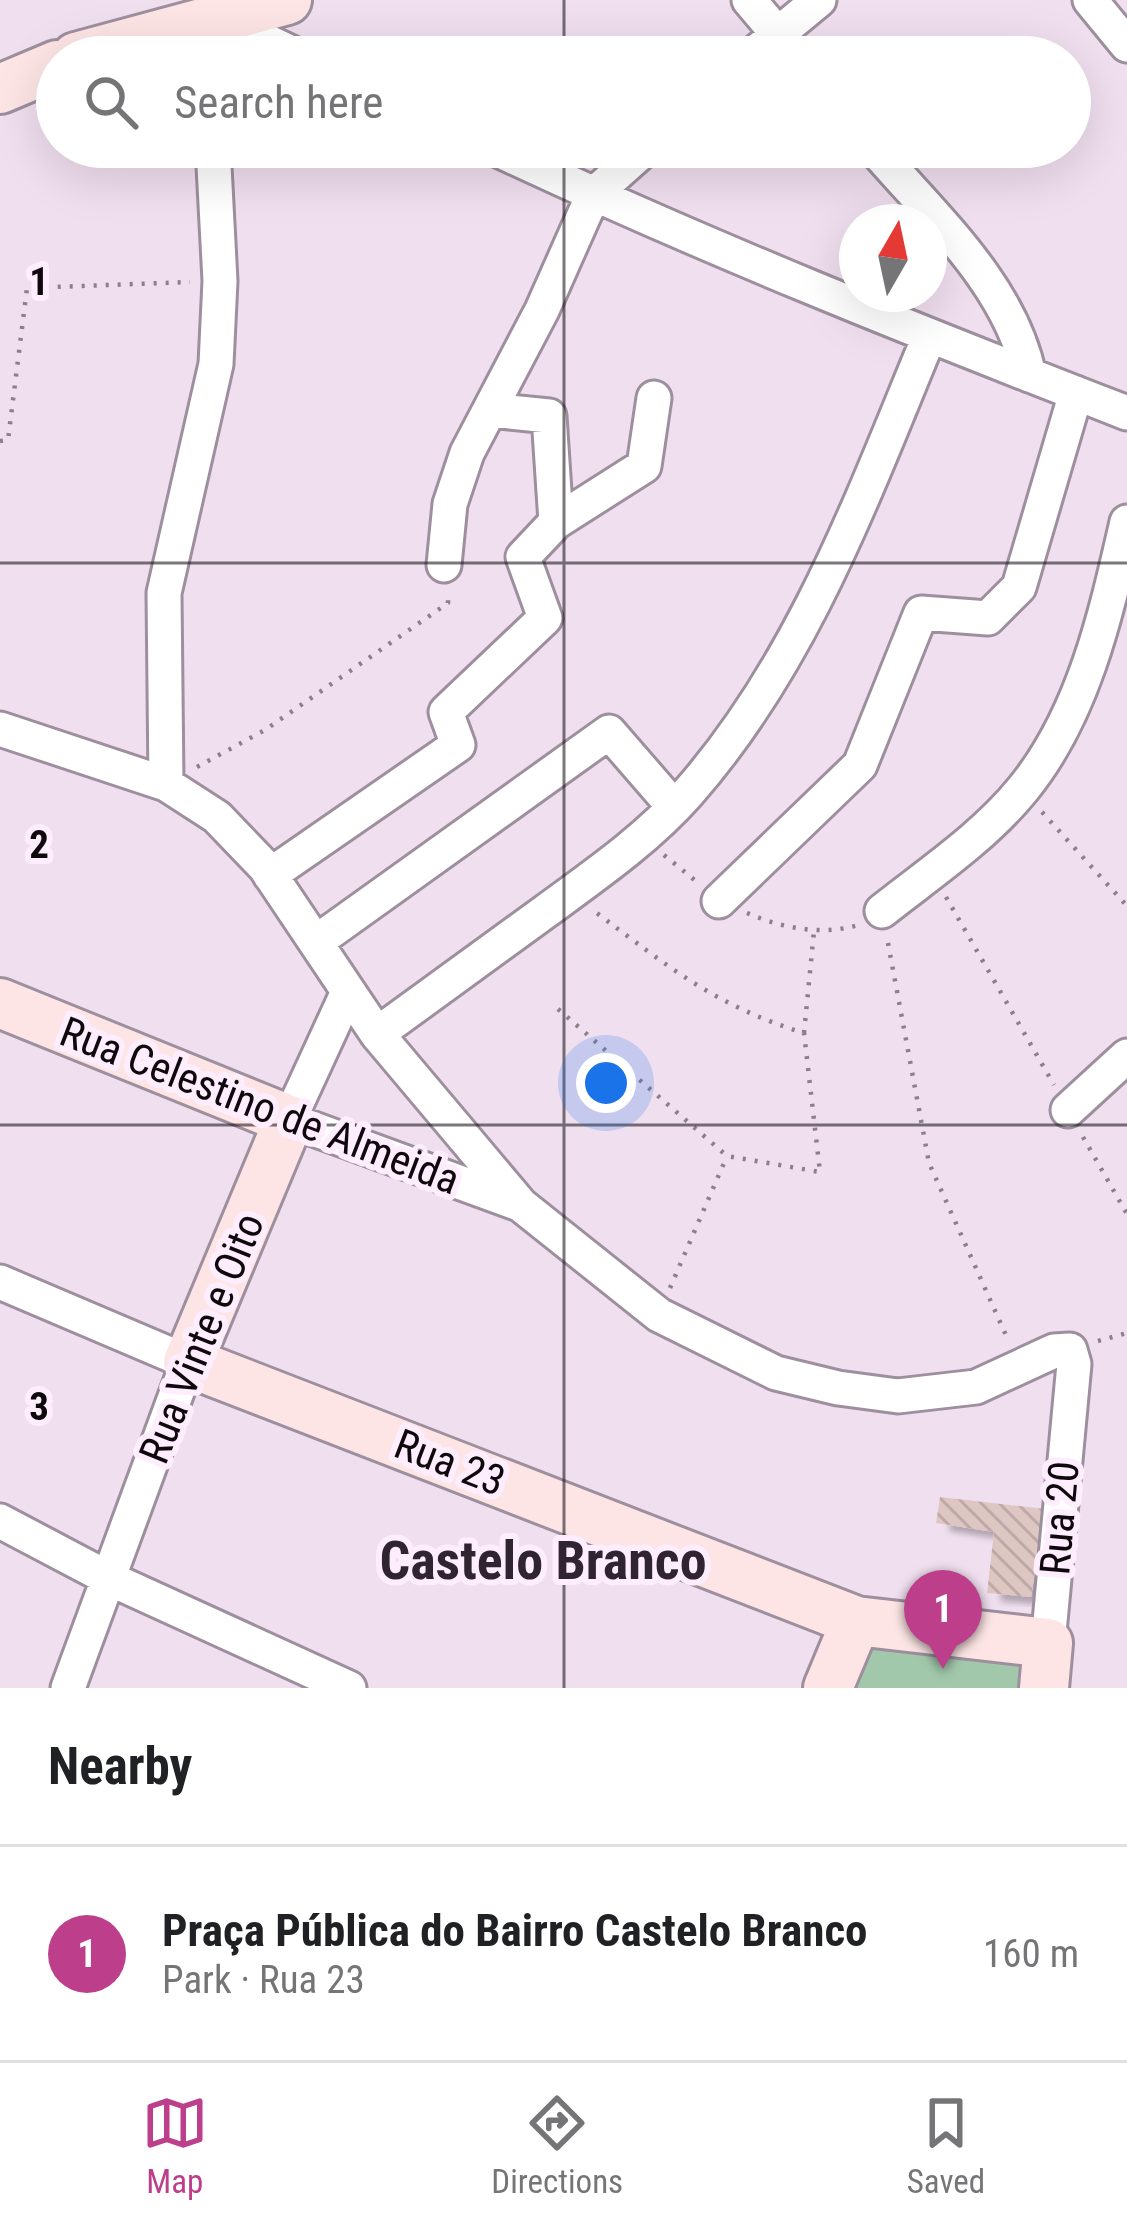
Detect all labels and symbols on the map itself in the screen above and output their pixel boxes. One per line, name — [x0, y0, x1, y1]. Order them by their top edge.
north arrow — [839, 204, 947, 312]
text: 1 — [29, 259, 49, 305]
text: 2 — [29, 822, 49, 868]
street label: Rua Celestino de Almeida — [53, 1007, 466, 1204]
your location — [576, 1053, 636, 1113]
street label: Rua Vinte e Oito — [129, 1206, 274, 1470]
text: 3 — [29, 1384, 49, 1430]
street label: Rua 23 — [388, 1419, 512, 1506]
street label: Rua 20 — [1030, 1459, 1089, 1577]
district label: Castelo Branco — [379, 1529, 707, 1592]
pin: 1 — [904, 1570, 982, 1669]

